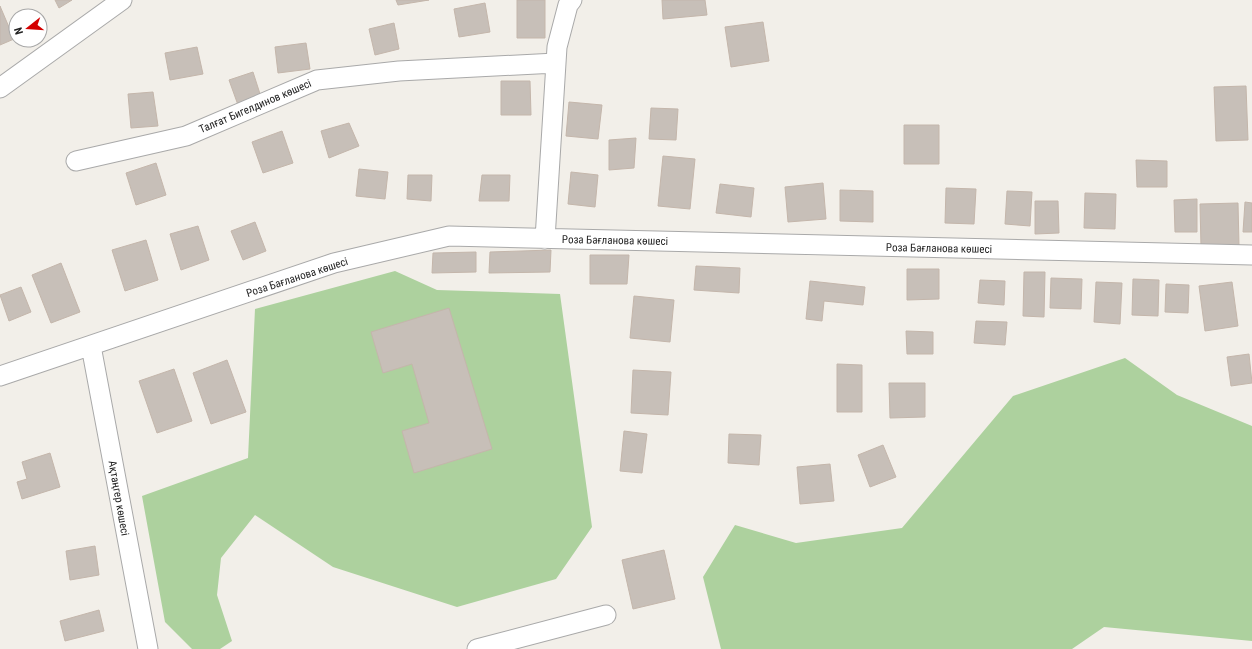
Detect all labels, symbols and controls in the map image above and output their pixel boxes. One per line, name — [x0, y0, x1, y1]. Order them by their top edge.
north arrow — [8, 8, 48, 48]
text: N — [12, 25, 26, 36]
street label: Талғат Бигелдинов көшесі — [197, 77, 313, 136]
street label: Роза Бағланова көшесі — [562, 233, 668, 248]
street label: Роза Бағланова көшесі — [886, 241, 992, 256]
street label: Роза Бағланова көшесі — [245, 255, 350, 300]
street label: Ақтаңгер көшесі — [105, 459, 132, 537]

